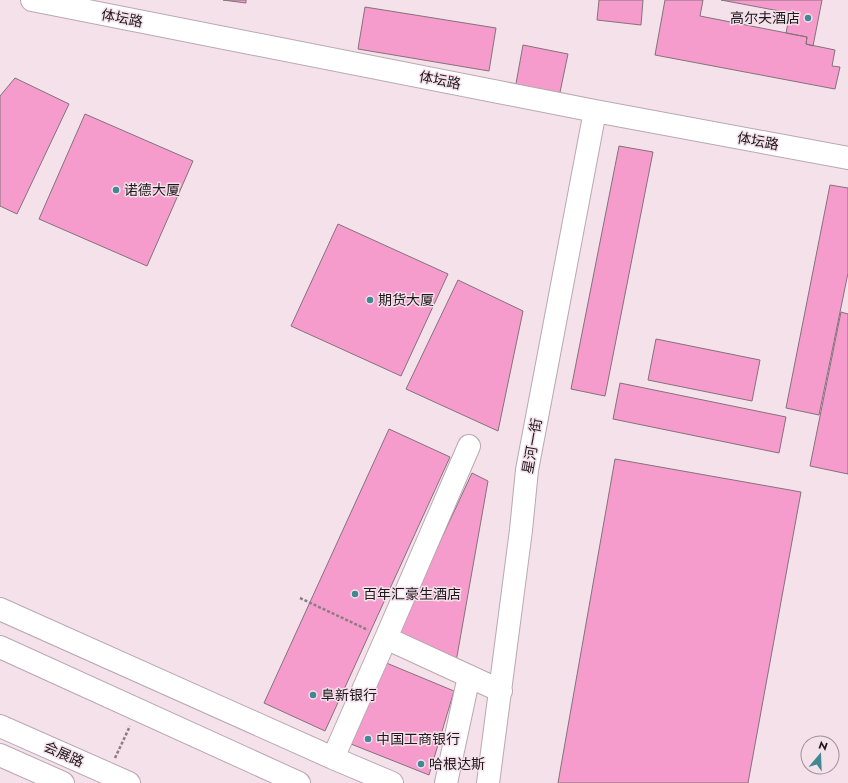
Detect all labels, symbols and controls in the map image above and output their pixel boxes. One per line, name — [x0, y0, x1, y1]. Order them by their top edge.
street label: 体坛路 — [99, 4, 145, 32]
place label: 高尔夫酒店 — [730, 8, 800, 28]
marker: 高尔夫酒店 — [803, 13, 813, 23]
street label: 体坛路 — [417, 66, 463, 94]
street label: 体坛路 — [736, 128, 780, 154]
place label: 诺德大厦 — [124, 180, 180, 200]
marker: 诺德大厦 — [111, 185, 121, 195]
place label: 期货大厦 — [378, 290, 434, 310]
marker: 期货大厦 — [365, 295, 375, 305]
street label: 星河一街 — [517, 417, 547, 475]
place label: 百年汇豪生酒店 — [363, 584, 461, 604]
marker: 百年汇豪生酒店 — [350, 589, 360, 599]
place label: 阜新银行 — [321, 685, 377, 705]
marker: 阜新银行 — [308, 690, 318, 700]
place label: 中国工商银行 — [376, 729, 460, 749]
marker: 中国工商银行 — [363, 734, 373, 744]
north arrow — [800, 735, 840, 775]
street label: 会展路 — [41, 736, 87, 772]
text: N — [817, 737, 830, 755]
place label: 哈根达斯 — [429, 754, 485, 774]
marker: 哈根达斯 — [416, 759, 426, 769]

